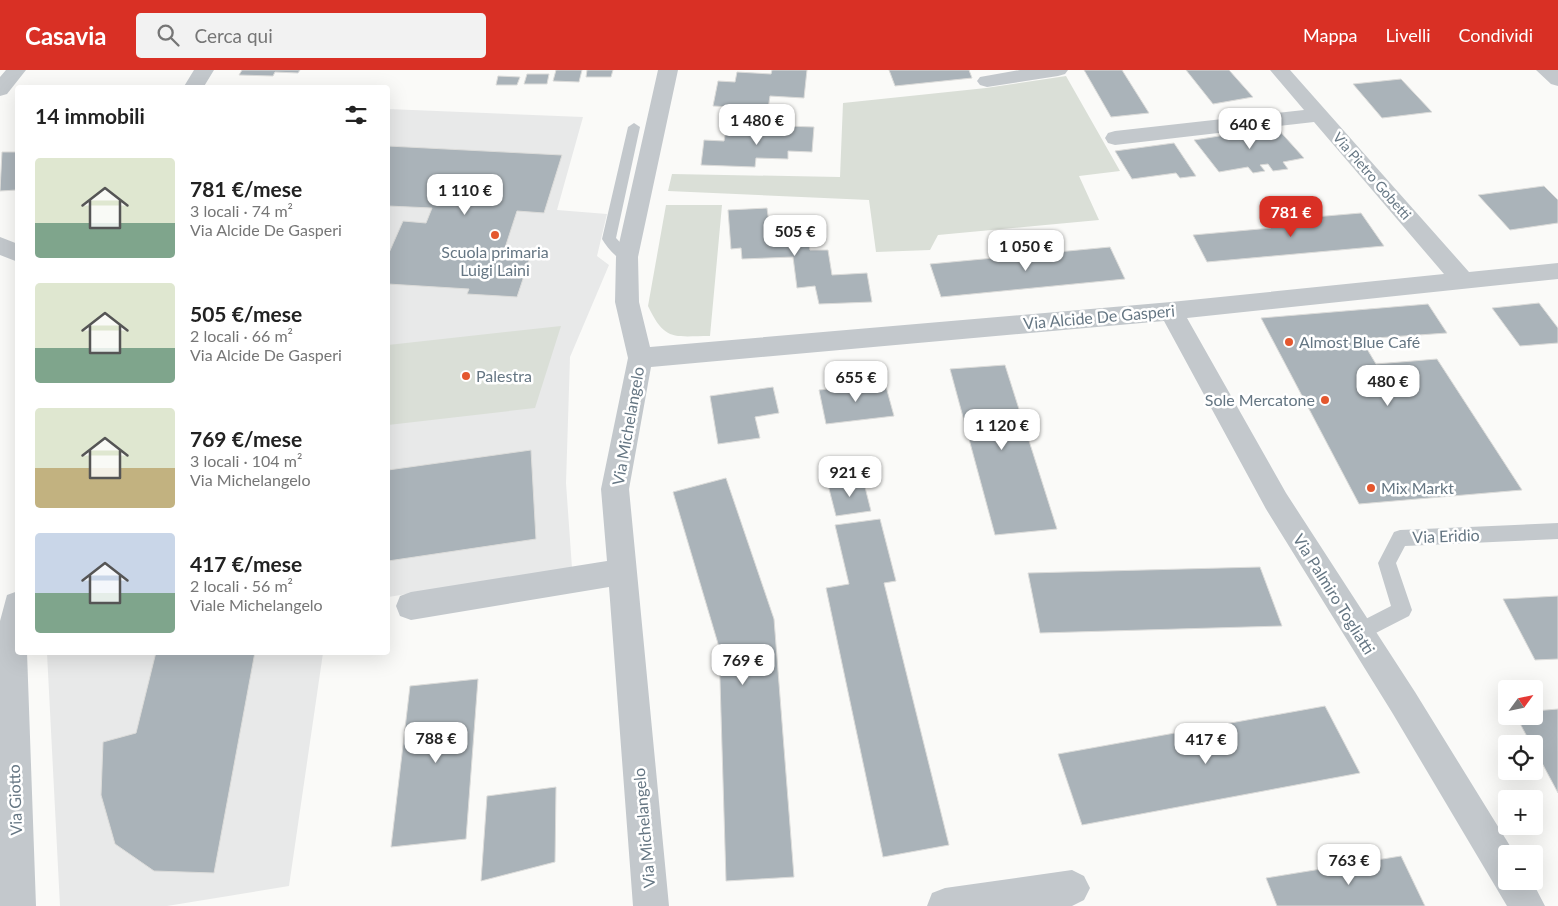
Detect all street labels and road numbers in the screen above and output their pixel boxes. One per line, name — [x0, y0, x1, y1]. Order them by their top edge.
street label: Via Pietro Gobetti — [1330, 129, 1415, 223]
street label: Via Alcide De Gasperi — [1022, 300, 1175, 333]
street label: Via Michelangelo — [608, 365, 647, 487]
street label: Via Eridio — [1412, 525, 1480, 546]
street label: Via Palmiro Togliatti — [1290, 530, 1379, 657]
street label: Via Giotto — [4, 764, 25, 836]
street label: Via Michelangelo — [629, 767, 658, 889]

